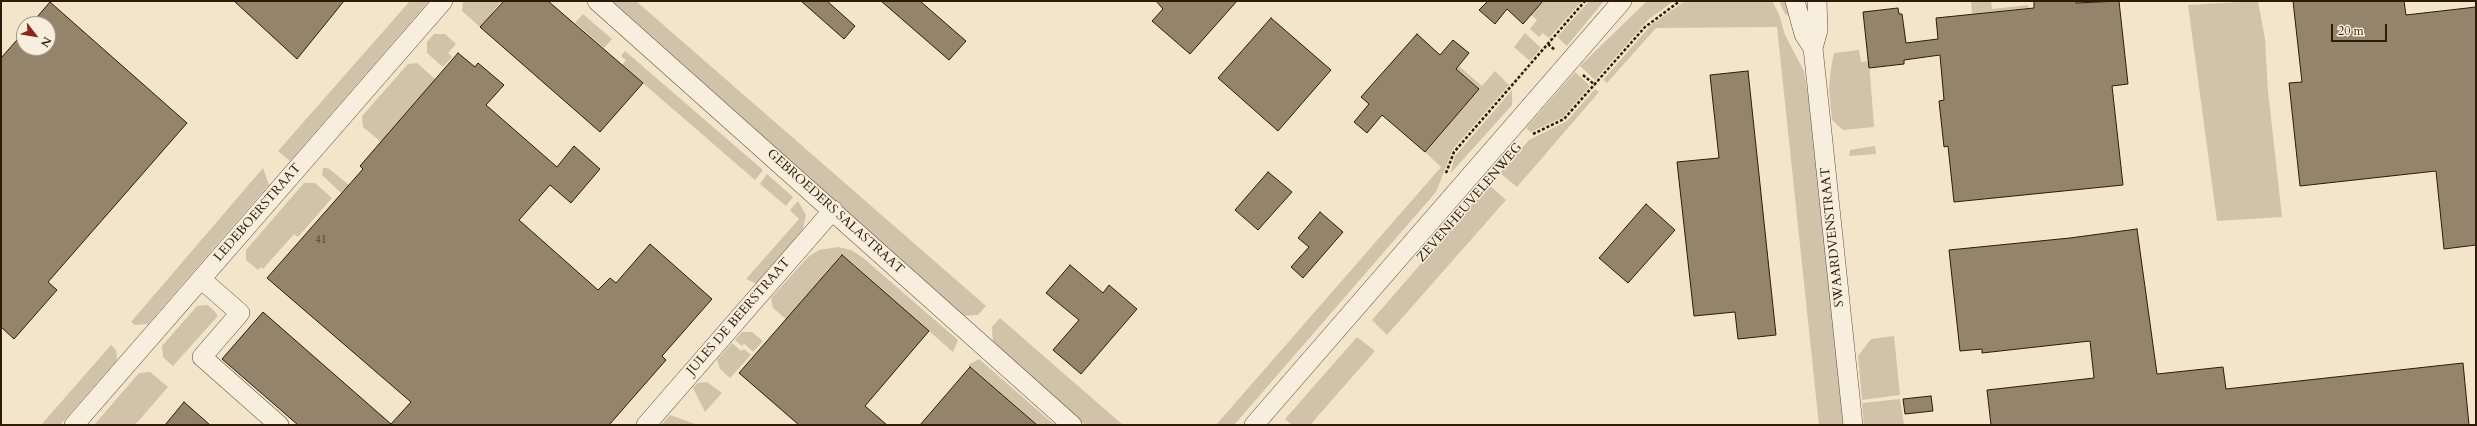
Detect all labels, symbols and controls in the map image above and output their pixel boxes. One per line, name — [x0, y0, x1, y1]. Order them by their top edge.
north arrow — [16, 16, 56, 56]
scale bar — [2333, 16, 2389, 42]
text: 20 m — [2338, 23, 2364, 39]
text: N — [37, 34, 55, 50]
street label: ZEVENHEUVELENWEG — [1414, 140, 1526, 266]
street label: GEBROEDERS SALASTRAAT — [763, 146, 907, 278]
street label: LEDEBOERSTRAAT — [211, 161, 305, 265]
street label: SWAARDVENSTRAAT — [1818, 166, 1848, 308]
house number: 41 — [315, 233, 327, 247]
street label: JULES DE BEERSTRAAT — [684, 255, 794, 379]

